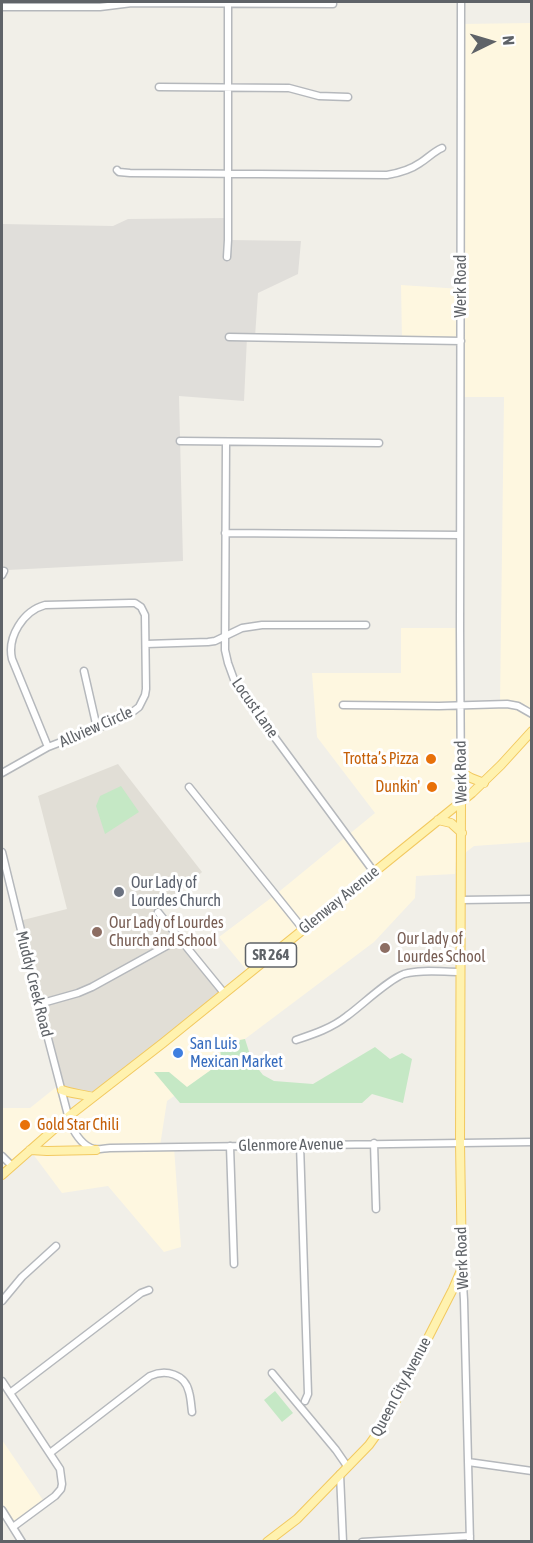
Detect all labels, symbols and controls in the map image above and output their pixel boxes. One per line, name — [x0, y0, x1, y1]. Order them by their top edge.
north arrow — [461, 12, 521, 72]
text: N — [500, 35, 518, 46]
street label: Werk Road — [451, 255, 471, 317]
street label: Locust Lane — [228, 674, 282, 742]
street label: Allview Circle — [56, 702, 136, 752]
street label: Werk Road — [451, 740, 471, 804]
place label: Trotta’s Pizza — [343, 749, 419, 769]
marker: Trotta’s Pizza — [424, 752, 438, 766]
place label: Dunkin' — [375, 777, 420, 797]
marker: Dunkin' — [425, 780, 439, 794]
street label: Glenway Avenue — [295, 862, 383, 938]
place label: Our Lady of Lourdes Church — [131, 873, 221, 911]
marker: Our Lady of Lourdes Church — [112, 885, 126, 899]
place label: Our Lady of Lourdes Church and School — [109, 913, 224, 951]
marker: Our Lady of Lourdes Church and School — [90, 925, 104, 939]
street label: Muddy Creek Road — [12, 929, 56, 1039]
place label: Our Lady of Lourdes School — [397, 929, 486, 967]
marker: Our Lady of Lourdes School — [378, 941, 392, 955]
road number: SR 264 — [246, 943, 296, 967]
place label: San Luis Mexican Market — [190, 1034, 283, 1072]
marker: San Luis Mexican Market — [171, 1046, 185, 1060]
place label: Gold Star Chili — [37, 1115, 119, 1135]
marker: Gold Star Chili — [18, 1118, 32, 1132]
street label: Glenmore Avenue — [238, 1134, 344, 1156]
street label: Werk Road — [451, 1226, 473, 1290]
street label: Queen City Avenue — [367, 1334, 435, 1440]

